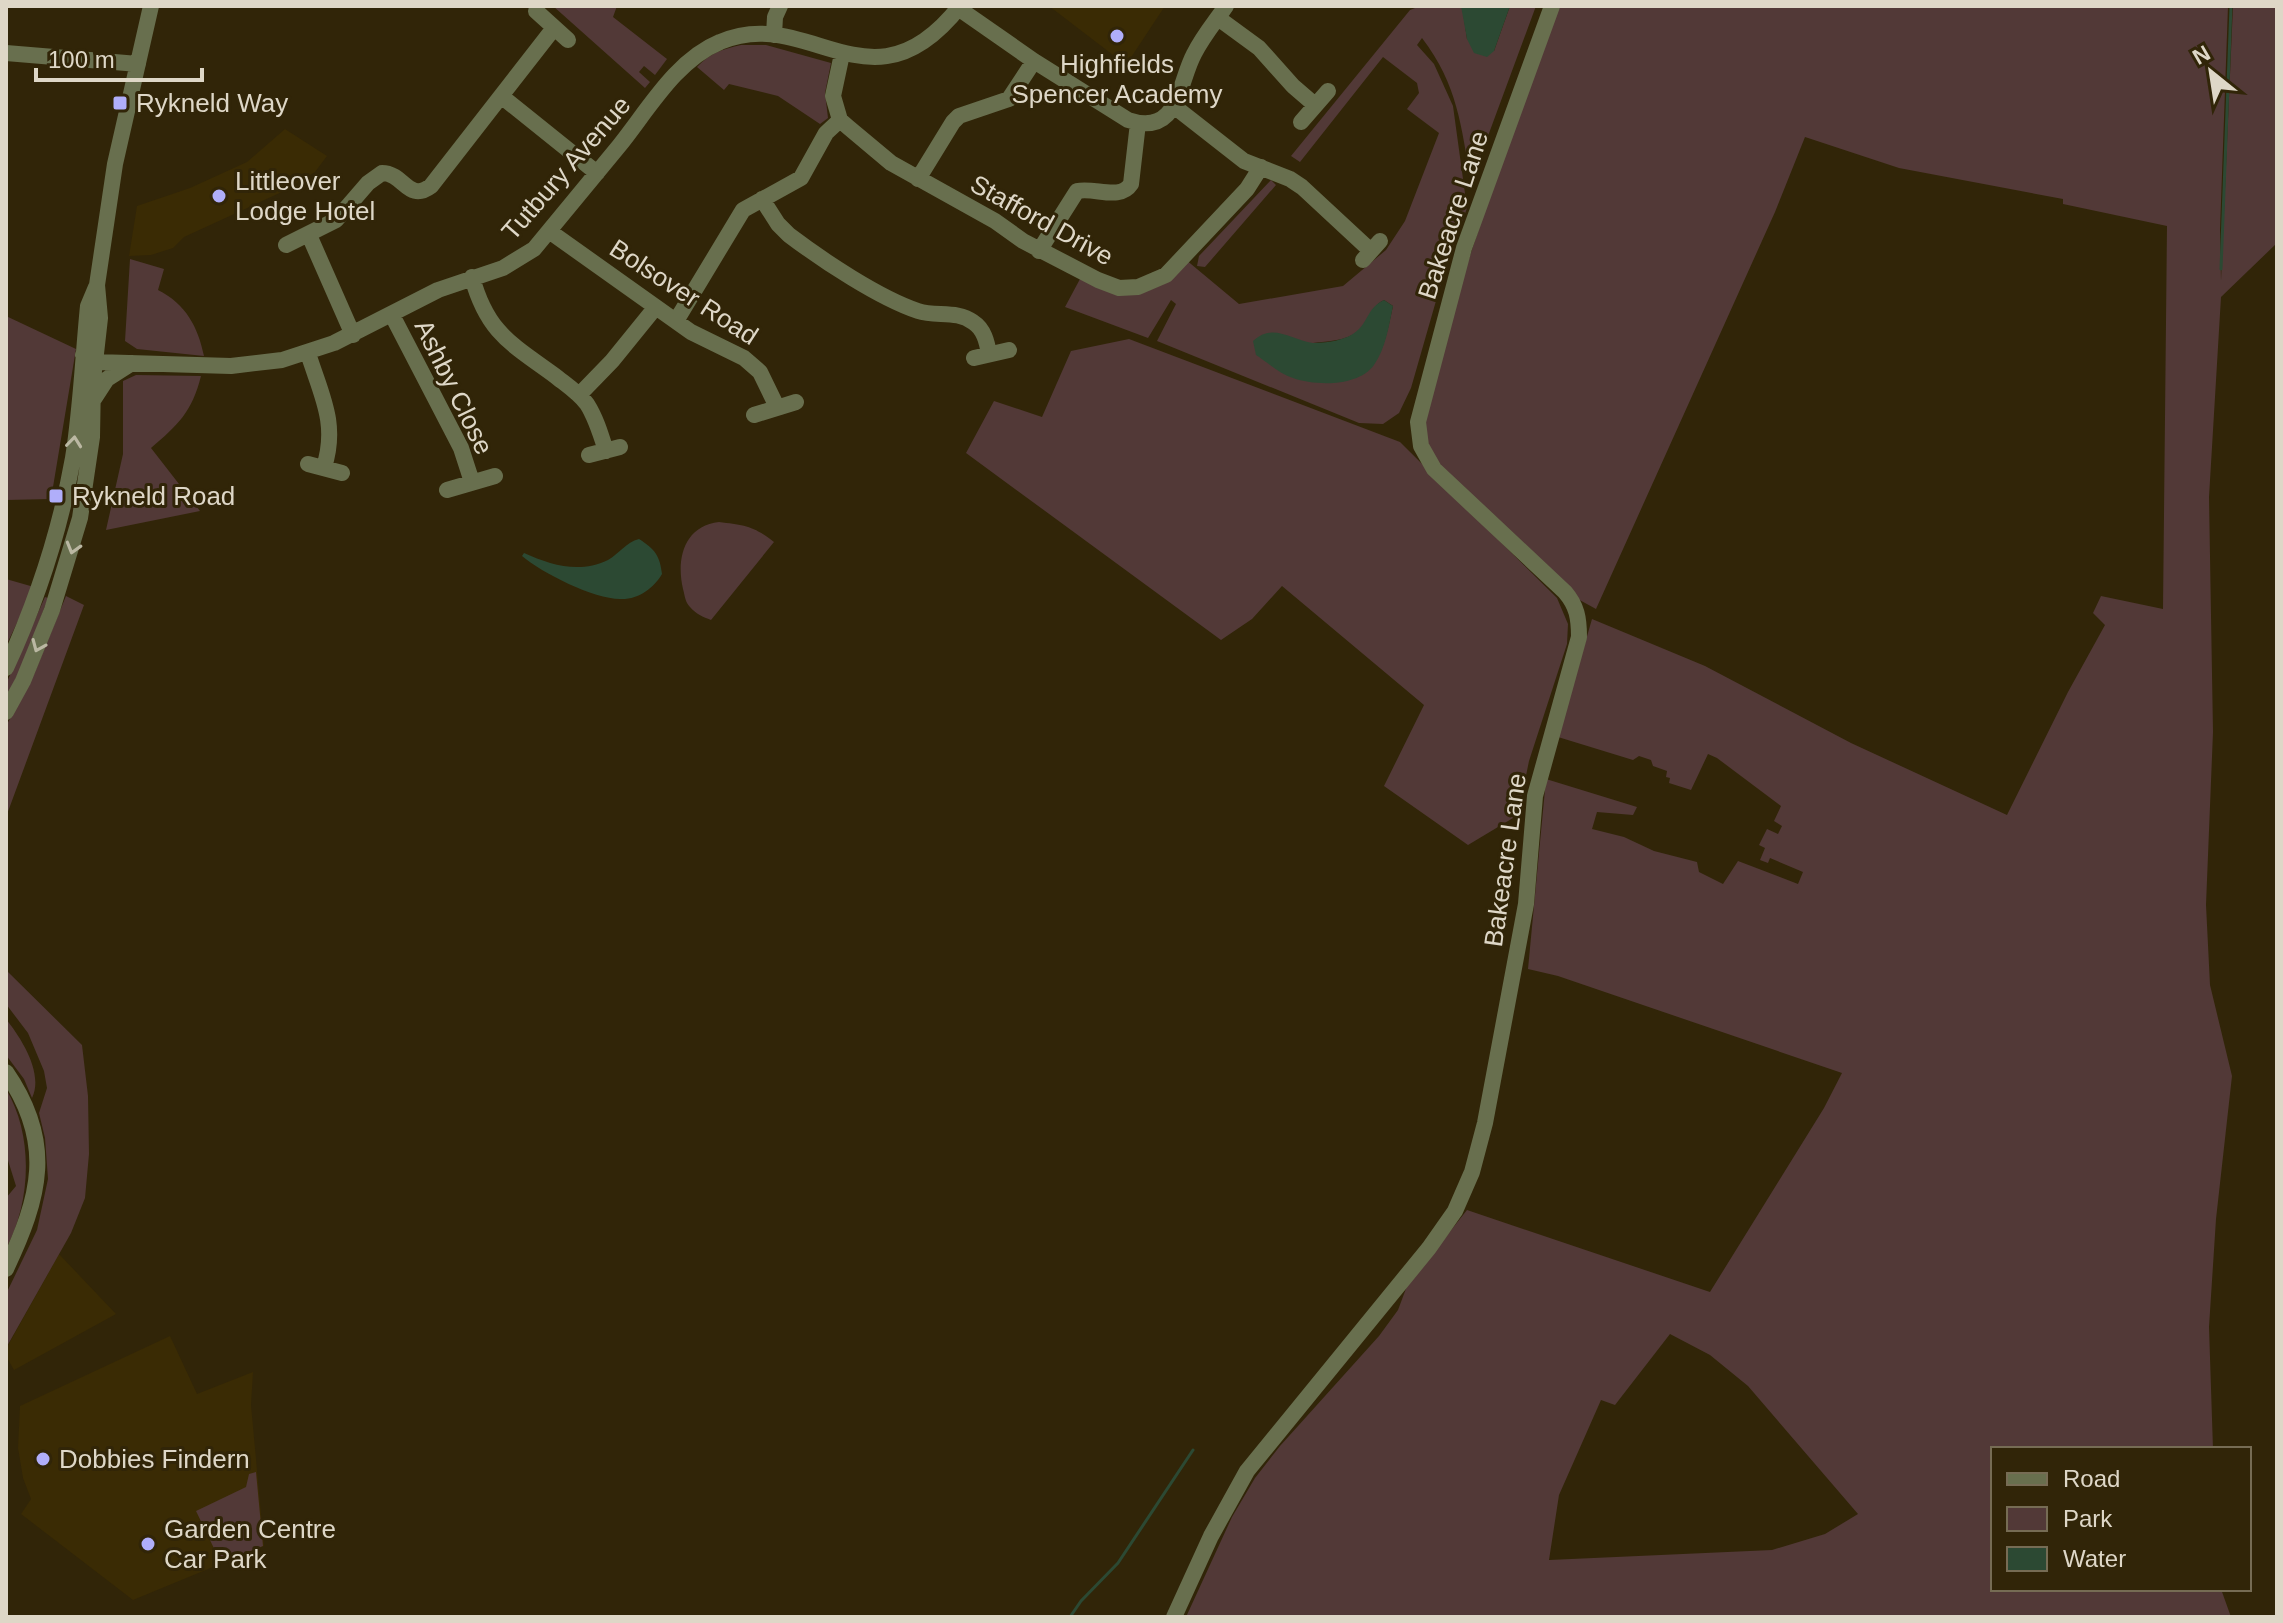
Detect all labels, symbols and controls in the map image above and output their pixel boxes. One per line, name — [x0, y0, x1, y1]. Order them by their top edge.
marker: Highfields Spencer Academy — [1108, 27, 1126, 45]
scale bar — [36, 32, 202, 82]
north arrow — [2171, 32, 2251, 112]
text: N — [2188, 40, 2214, 70]
text: 100 m — [48, 46, 115, 73]
place label: Highfields Spencer Academy — [1011, 49, 1223, 109]
place label: Rykneld Way — [136, 88, 288, 118]
street label: Tutbury Avenue — [495, 90, 637, 246]
marker: Rykneld Way — [111, 94, 129, 112]
street label: Bakeacre Lane — [1412, 127, 1494, 303]
place label: Littleover Lodge Hotel — [235, 166, 375, 226]
street label: Stafford Drive — [965, 168, 1119, 272]
marker: Littleover Lodge Hotel — [210, 187, 228, 205]
street label: Bolsover Road — [604, 233, 764, 351]
street label: Ashby Close — [409, 315, 499, 459]
one-way arrow — [66, 435, 83, 448]
place label: Rykneld Road — [72, 481, 235, 511]
marker: Rykneld Road — [47, 487, 65, 505]
one-way arrow — [66, 540, 82, 554]
one-way arrow — [31, 638, 47, 652]
street label: Bakeacre Lane — [1478, 771, 1532, 949]
place label: Dobbies Findern — [59, 1444, 250, 1474]
legend — [1991, 1447, 2251, 1591]
marker: Dobbies Findern — [34, 1450, 52, 1468]
text: Road — [2063, 1465, 2120, 1492]
text: Park — [2063, 1505, 2113, 1532]
place label: Garden Centre Car Park — [164, 1514, 336, 1574]
marker: Garden Centre Car Park — [139, 1535, 157, 1553]
text: Water — [2063, 1545, 2126, 1572]

